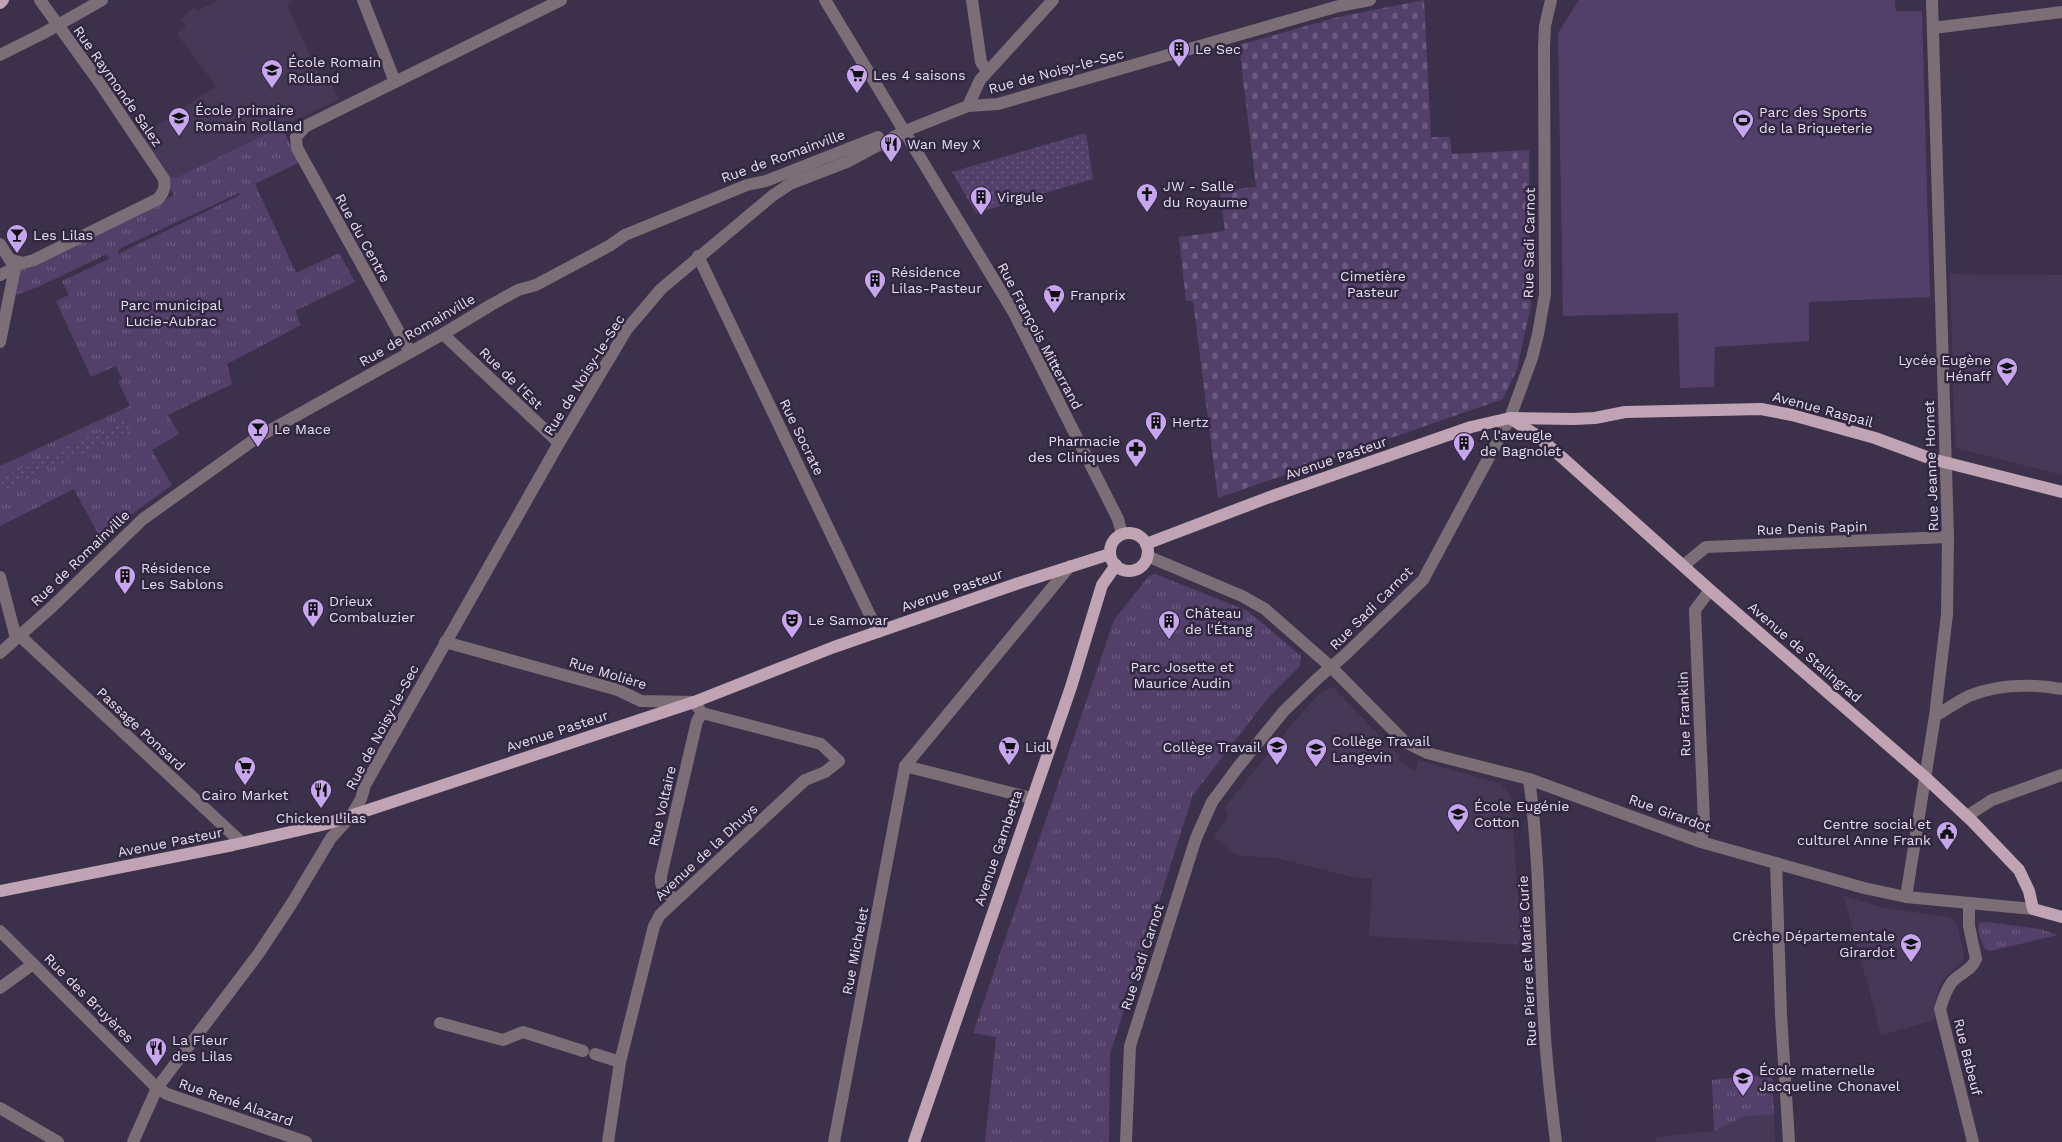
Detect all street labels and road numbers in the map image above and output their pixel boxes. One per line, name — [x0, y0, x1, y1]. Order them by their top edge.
street label: Rue Raymonde Salez — [70, 23, 166, 149]
street label: Rue de Noisy-le-Sec — [987, 45, 1126, 97]
street label: Rue de Romainville — [719, 126, 847, 186]
street label: Rue Sadi Carnot — [1520, 187, 1538, 298]
street label: Rue du Centre — [332, 191, 394, 285]
street label: Rue François Mitterrand — [994, 260, 1086, 412]
street label: Rue de Romainville — [356, 290, 478, 370]
street label: Rue de Noisy-le-Sec — [540, 311, 628, 438]
street label: Rue de l'Est — [476, 344, 546, 412]
street label: Avenue Raspail — [1771, 388, 1876, 430]
street label: Rue Socrate — [777, 396, 827, 478]
street label: Rue Jeanne Hornet — [1921, 400, 1941, 532]
street label: Avenue Pasteur — [1283, 433, 1389, 483]
street label: Rue de Romainville — [27, 507, 133, 609]
street label: Rue Denis Papin — [1756, 518, 1868, 538]
street label: Rue Sadi Carnot — [1326, 563, 1416, 653]
street label: Avenue Pasteur — [899, 565, 1005, 615]
street label: Avenue de Stalingrad — [1745, 598, 1865, 706]
street label: Rue Molière — [567, 654, 649, 692]
street label: Rue de Noisy-le-Sec — [342, 661, 422, 792]
street label: Rue Franklin — [1675, 671, 1693, 757]
street label: Passage Ponsard — [94, 684, 188, 774]
street label: Avenue Pasteur — [504, 707, 610, 755]
street label: Rue Voltaire — [645, 764, 679, 848]
street label: Avenue Gambetta — [971, 788, 1025, 908]
street label: Rue Girardot — [1627, 791, 1713, 835]
street label: Avenue de la Dhuys — [651, 800, 761, 904]
street label: Avenue Pasteur — [116, 824, 224, 860]
street label: Rue Pierre et Marie Curie — [1515, 875, 1539, 1047]
street label: Rue Sadi Carnot — [1117, 902, 1167, 1012]
street label: Rue Michelet — [839, 906, 871, 996]
street label: Rue des Bruyères — [41, 950, 137, 1046]
street label: Rue Babeuf — [1951, 1017, 1985, 1098]
street label: Rue René Alazard — [177, 1075, 295, 1129]

